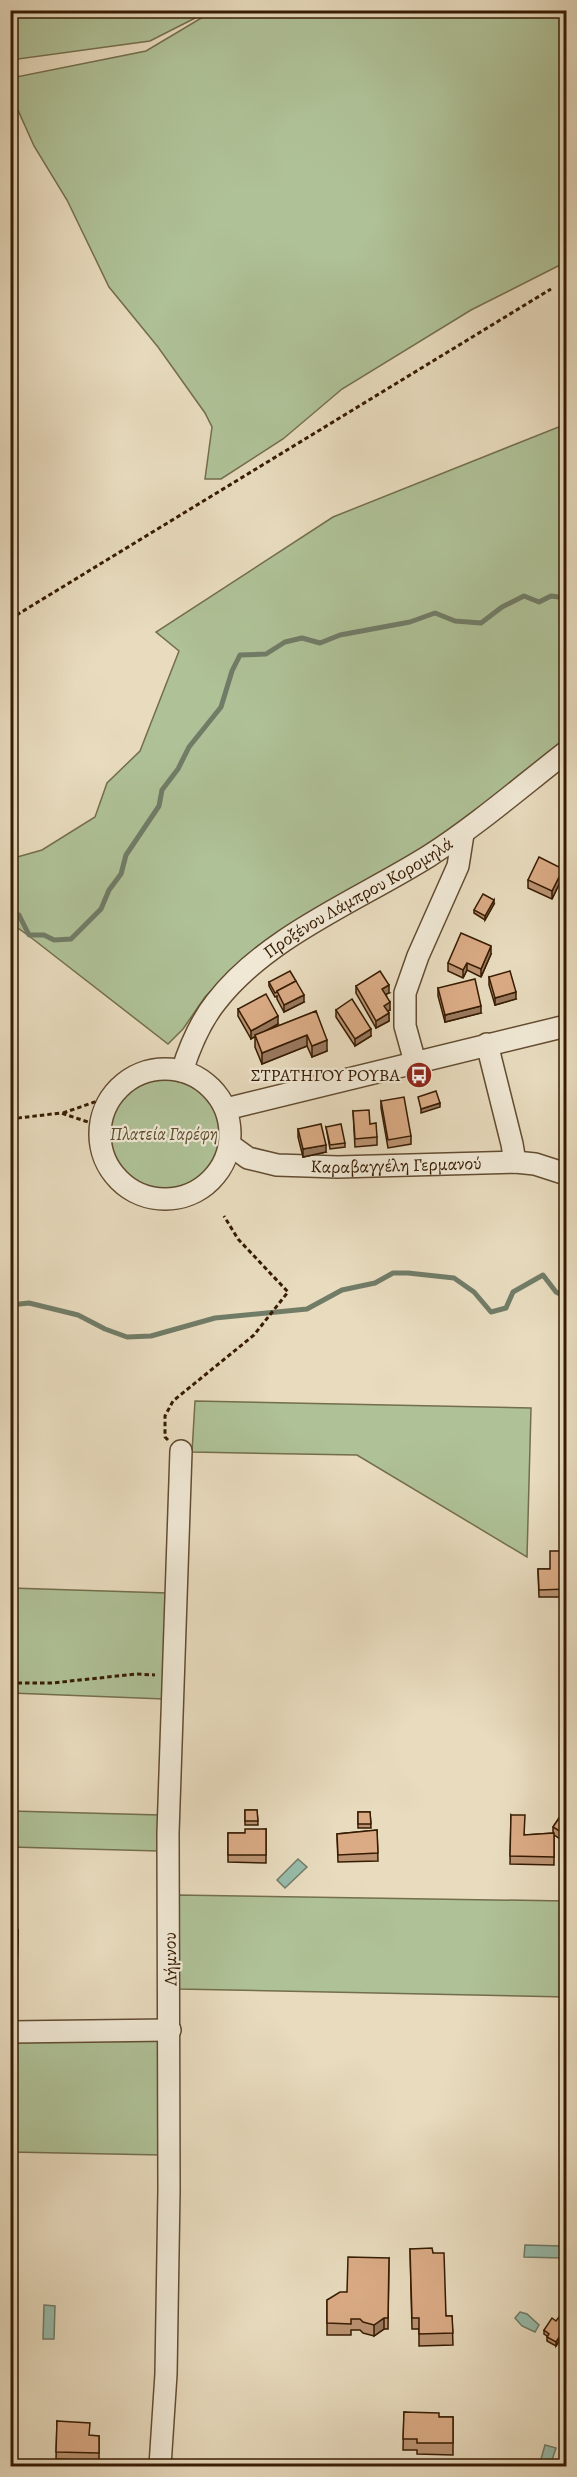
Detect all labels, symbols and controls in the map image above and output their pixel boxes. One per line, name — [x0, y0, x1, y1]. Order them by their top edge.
street label: Προξένου Λάμπρου Κορομηλά — [258, 831, 458, 964]
bus stop icon: ΣΤΡΑΤΗΓΟΥ ΡΟΥΒΑ — [404, 1060, 434, 1090]
place label: ΣΤΡΑΤΗΓΟΥ ΡΟΥΒΑ — [251, 1063, 400, 1087]
park label: Πλατεία Γαρέφη — [110, 1122, 218, 1146]
street label: Καραβαγγέλη Γερμανού — [310, 1151, 482, 1179]
street label: Λήμνου — [158, 1932, 182, 1987]

